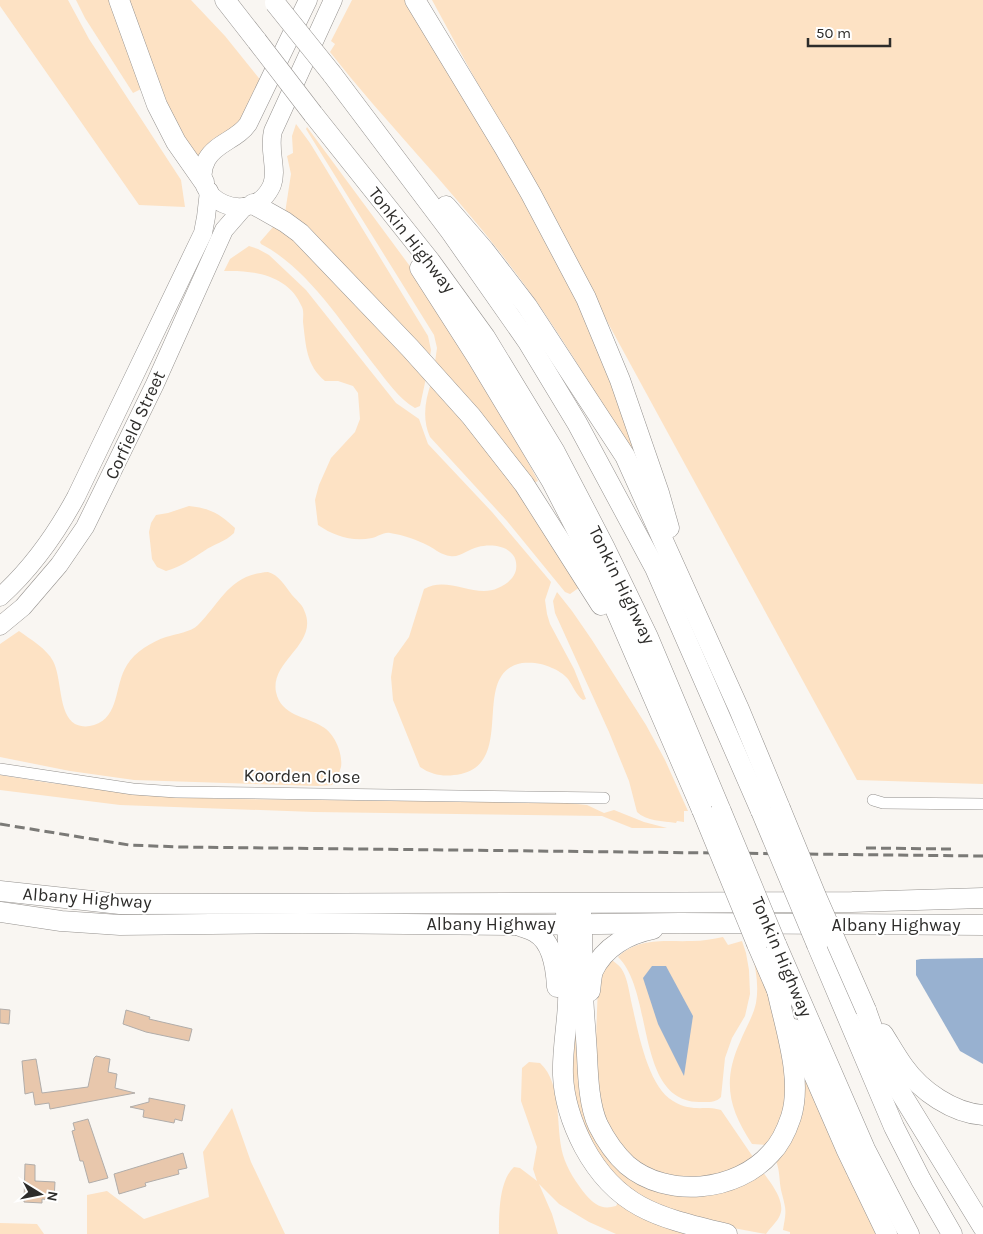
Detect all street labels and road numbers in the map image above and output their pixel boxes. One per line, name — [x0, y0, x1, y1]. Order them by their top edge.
street label: Tonkin Highway — [364, 183, 461, 298]
street label: Corfield Street — [100, 367, 170, 483]
street label: Tonkin Highway — [584, 522, 660, 648]
street label: Koorden Close — [243, 764, 361, 788]
street label: Albany Highway — [22, 883, 153, 914]
street label: Tonkin Highway — [747, 893, 818, 1021]
street label: Albany Highway — [426, 913, 556, 935]
street label: Albany Highway — [831, 914, 961, 936]

